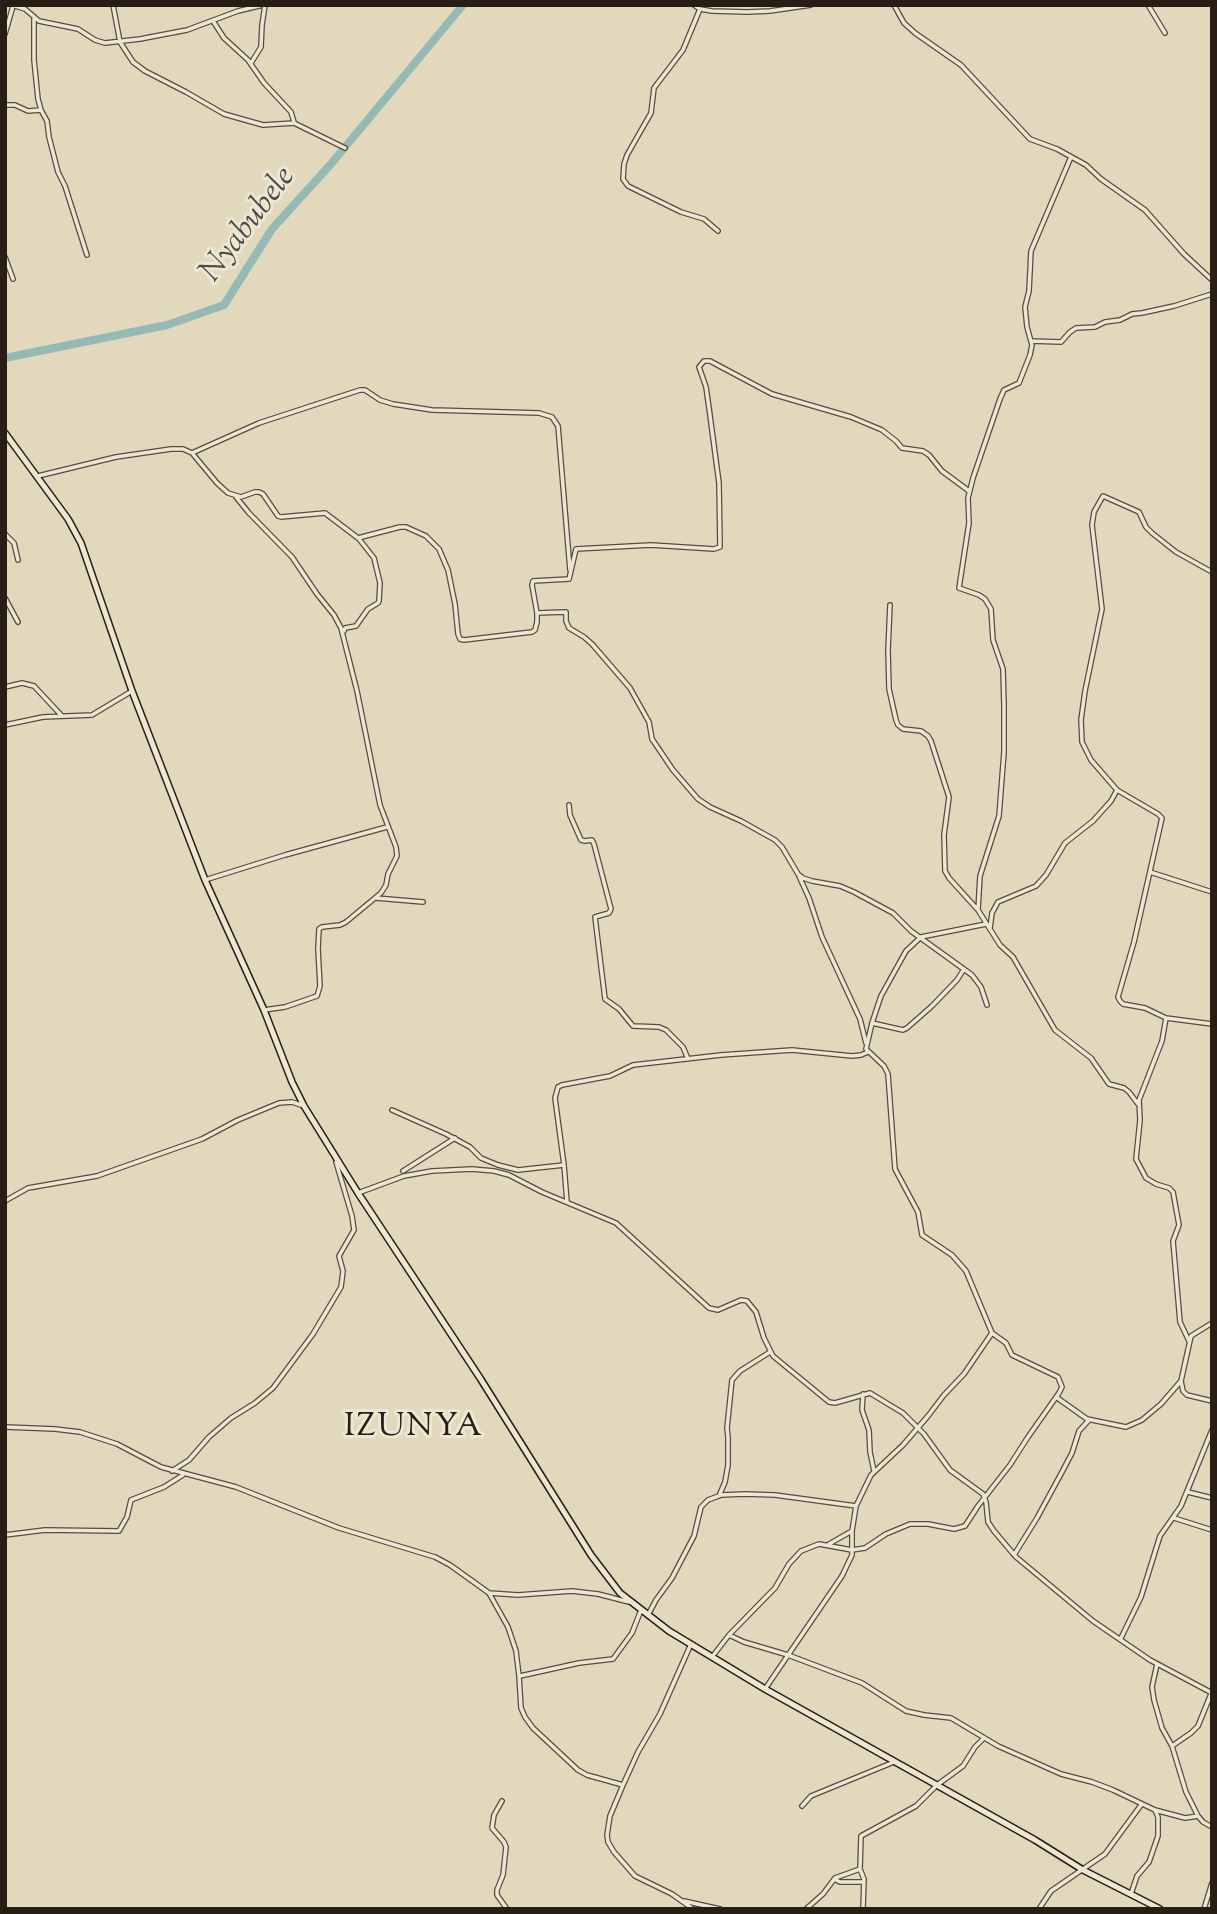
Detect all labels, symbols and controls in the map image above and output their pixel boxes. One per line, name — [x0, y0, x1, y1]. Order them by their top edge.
water label: Nyabubele — [194, 161, 306, 291]
district label: IZUNYA — [345, 1409, 483, 1449]

